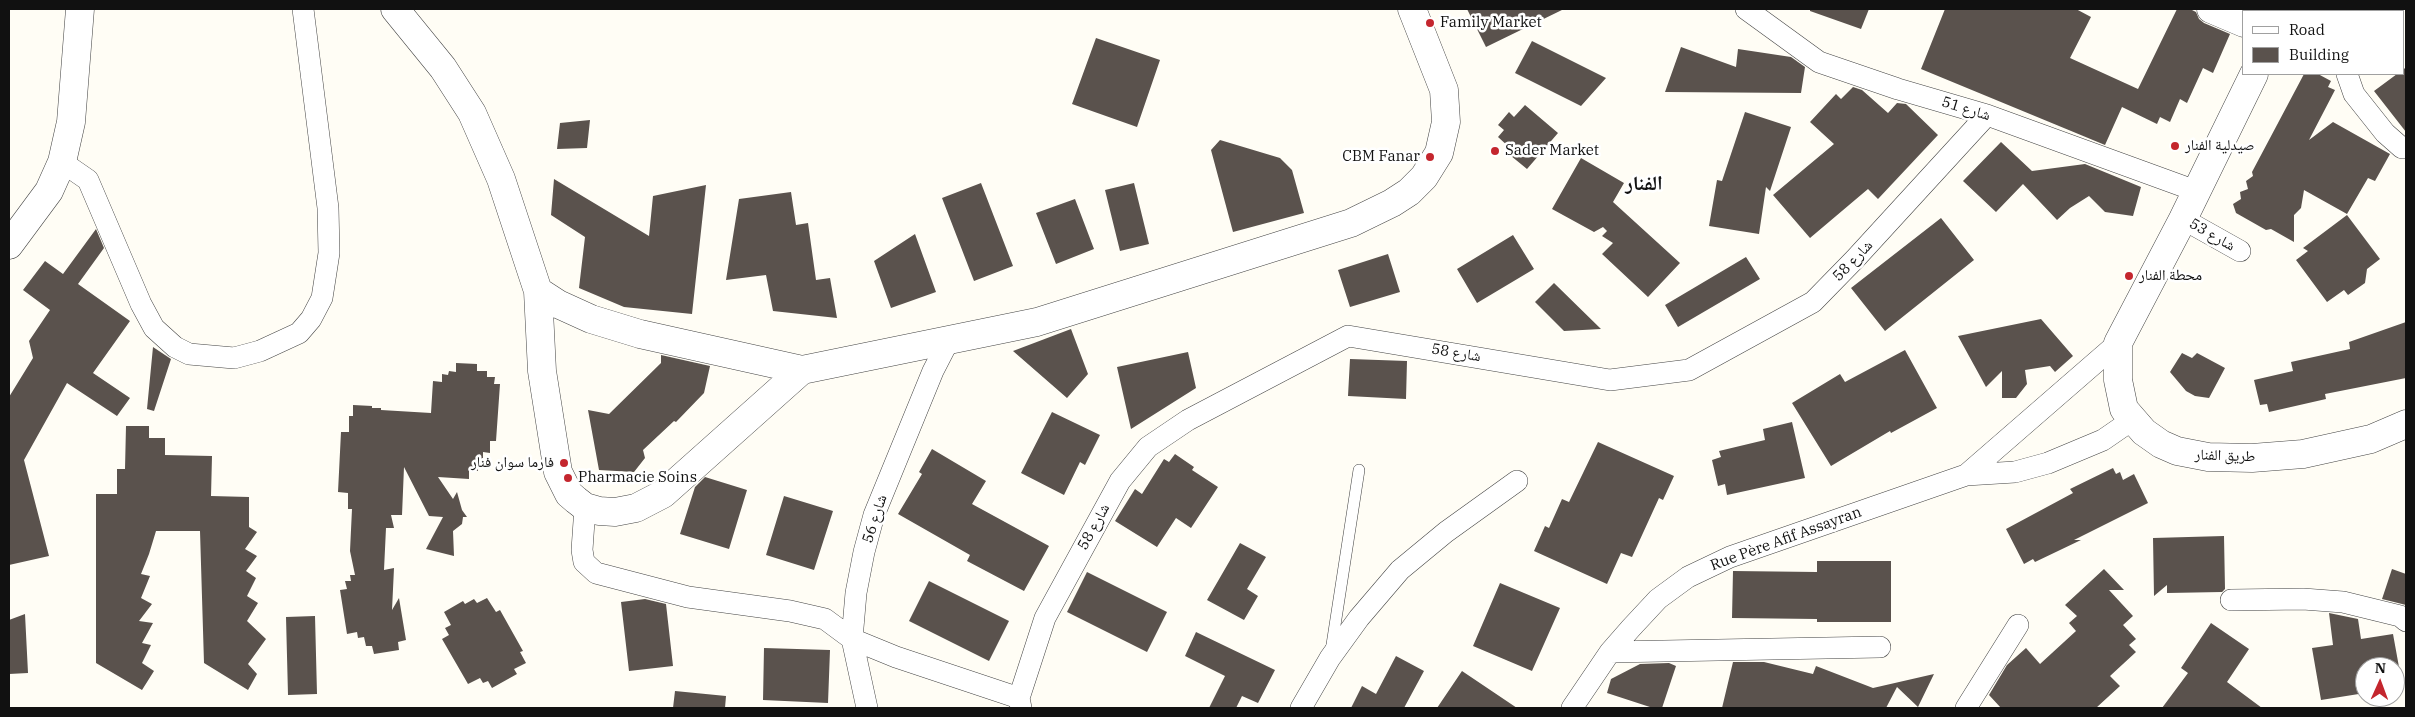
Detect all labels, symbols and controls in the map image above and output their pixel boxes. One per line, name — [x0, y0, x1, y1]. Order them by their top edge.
legend — [2242, 10, 2405, 75]
place label: Family Market — [1440, 14, 1542, 32]
marker: Family Market — [1424, 17, 1436, 29]
text: Road — [2289, 20, 2325, 39]
text: Building — [2289, 45, 2349, 64]
street label: شارع 51 — [1939, 93, 1993, 125]
place label: صيدلية الفنار — [2185, 137, 2255, 155]
marker: صيدلية الفنار — [2169, 140, 2181, 152]
place label: Sader Market — [1505, 142, 1599, 160]
marker: Sader Market — [1489, 145, 1501, 157]
place label: CBM Fanar — [1342, 148, 1420, 166]
marker: CBM Fanar — [1424, 151, 1436, 163]
district label: الفنار — [1625, 172, 1663, 196]
street label: شارع 53 — [2186, 215, 2238, 255]
street label: شارع 58 — [1829, 237, 1877, 285]
place label: محطة الفنار — [2139, 267, 2202, 285]
marker: محطة الفنار — [2123, 270, 2135, 282]
street label: شارع 58 — [1430, 340, 1482, 366]
street label: طريق الفنار — [2194, 446, 2256, 466]
place label: فارما سوان فنار — [471, 454, 554, 472]
marker: فارما سوان فنار — [558, 457, 570, 469]
place label: Pharmacie Soins — [578, 469, 697, 487]
marker: Pharmacie Soins — [562, 472, 574, 484]
street label: شارع 56 — [859, 492, 891, 546]
street label: شارع 58 — [1074, 501, 1114, 553]
street label: Rue Père Afif Assayran — [1708, 503, 1864, 575]
north arrow — [2355, 657, 2405, 707]
text: N — [2375, 659, 2386, 677]

